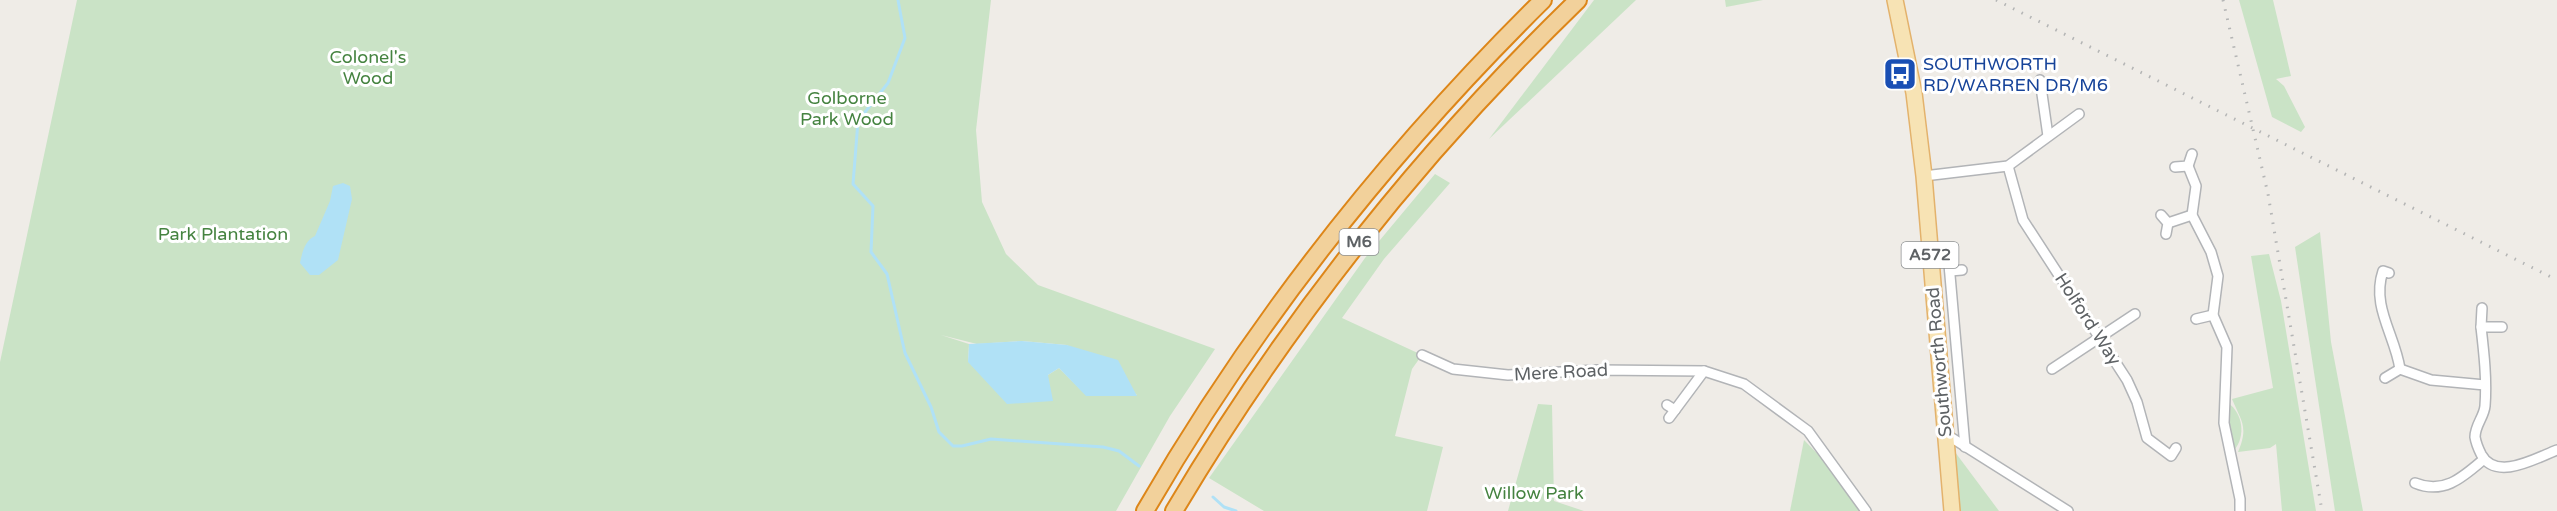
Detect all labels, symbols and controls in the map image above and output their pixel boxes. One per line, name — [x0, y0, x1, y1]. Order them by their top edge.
park label: Colonel's Wood — [330, 46, 406, 89]
place label: SOUTHWORTH RD/WARREN DR/M6 — [1923, 53, 2108, 96]
bus stop icon: SOUTHWORTH RD/WARREN DR/M6 — [1882, 56, 1918, 92]
park label: Golborne Park Wood — [800, 87, 894, 130]
park label: Park Plantation — [158, 223, 288, 245]
road number: M6 — [1340, 229, 1378, 255]
road number: A572 — [1902, 242, 1958, 268]
street label: Holford Way — [2050, 269, 2126, 370]
street label: Southworth Road — [1921, 286, 1957, 438]
street label: Mere Road — [1513, 359, 1609, 385]
park label: Willow Park — [1484, 482, 1584, 504]

